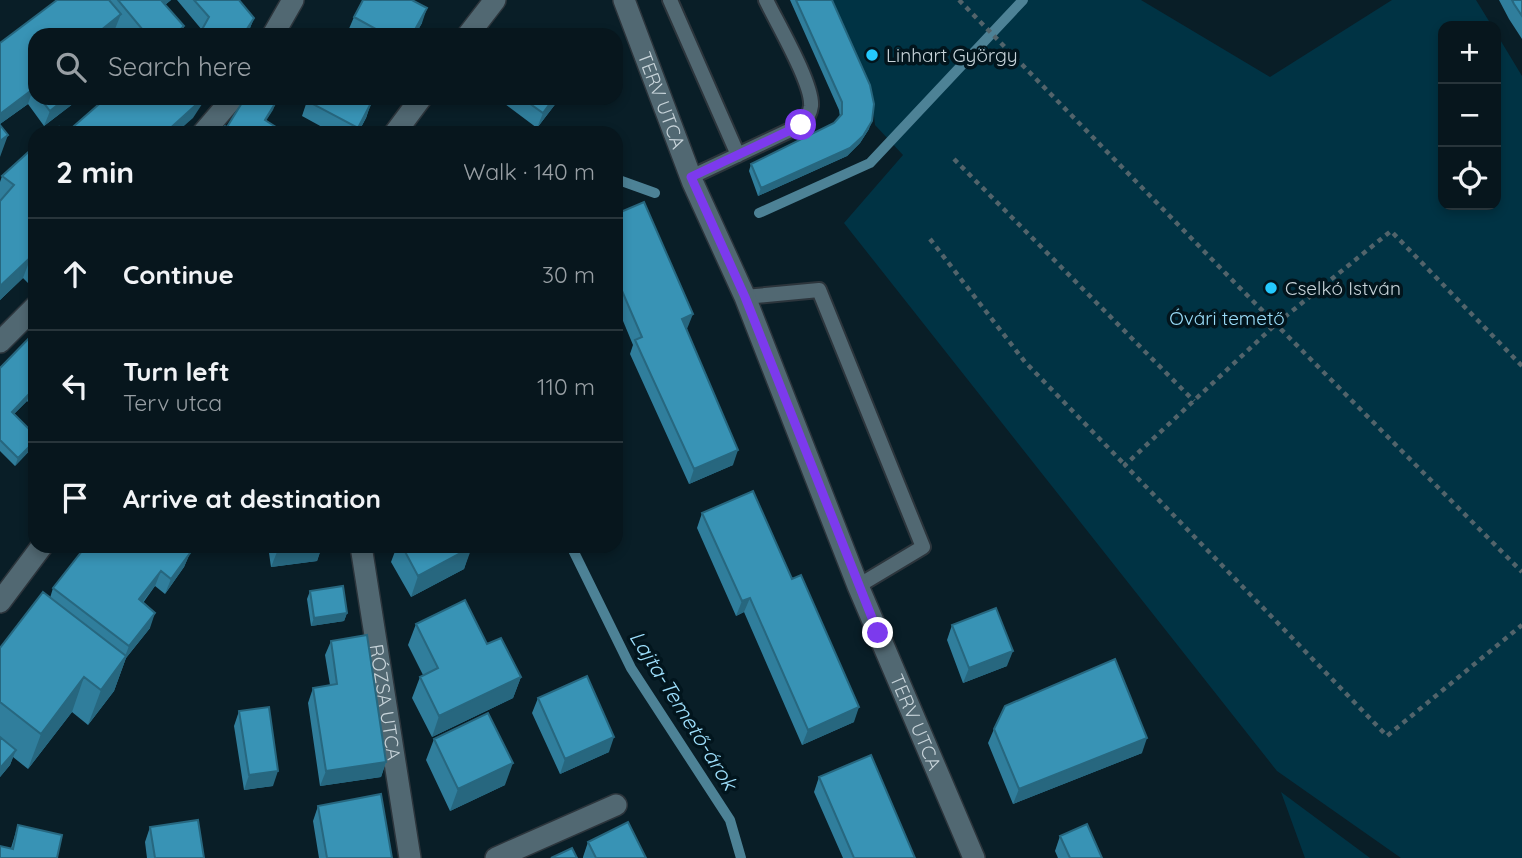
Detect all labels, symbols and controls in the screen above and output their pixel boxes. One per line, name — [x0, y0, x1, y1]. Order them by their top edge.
map controls — [1438, 21, 1501, 210]
button: + — [1438, 21, 1501, 84]
search box — [28, 28, 623, 105]
place label: Linhart György — [886, 43, 1018, 67]
marker: Linhart György — [864, 47, 880, 63]
icon: search — [52, 48, 90, 86]
street label: TERV UTCA — [633, 48, 691, 152]
text: Search here — [108, 50, 252, 83]
button: − — [1438, 84, 1501, 147]
route start — [785, 109, 816, 140]
button: locate — [1438, 147, 1501, 210]
text: 2 min — [56, 153, 134, 191]
text: Walk · 140 m — [463, 157, 595, 186]
icon: ahead — [56, 255, 94, 293]
text: Continue — [123, 258, 234, 291]
text: 30 m — [542, 260, 595, 289]
place label: Cselkó István — [1285, 276, 1401, 300]
marker: Cselkó István — [1263, 280, 1279, 296]
park label: Óvári temető — [1169, 306, 1285, 330]
text: Turn left — [123, 355, 230, 388]
icon: left — [56, 367, 94, 405]
text: 110 m — [537, 372, 595, 401]
text: Terv utca — [123, 388, 222, 417]
icon: arrive — [56, 479, 94, 517]
text: Arrive at destination — [123, 482, 381, 515]
route end — [862, 617, 893, 648]
water label: Lajta-Temető-árok — [625, 626, 744, 796]
street label: RÓZSA UTCA — [365, 642, 406, 762]
street label: TERV UTCA — [885, 670, 947, 774]

